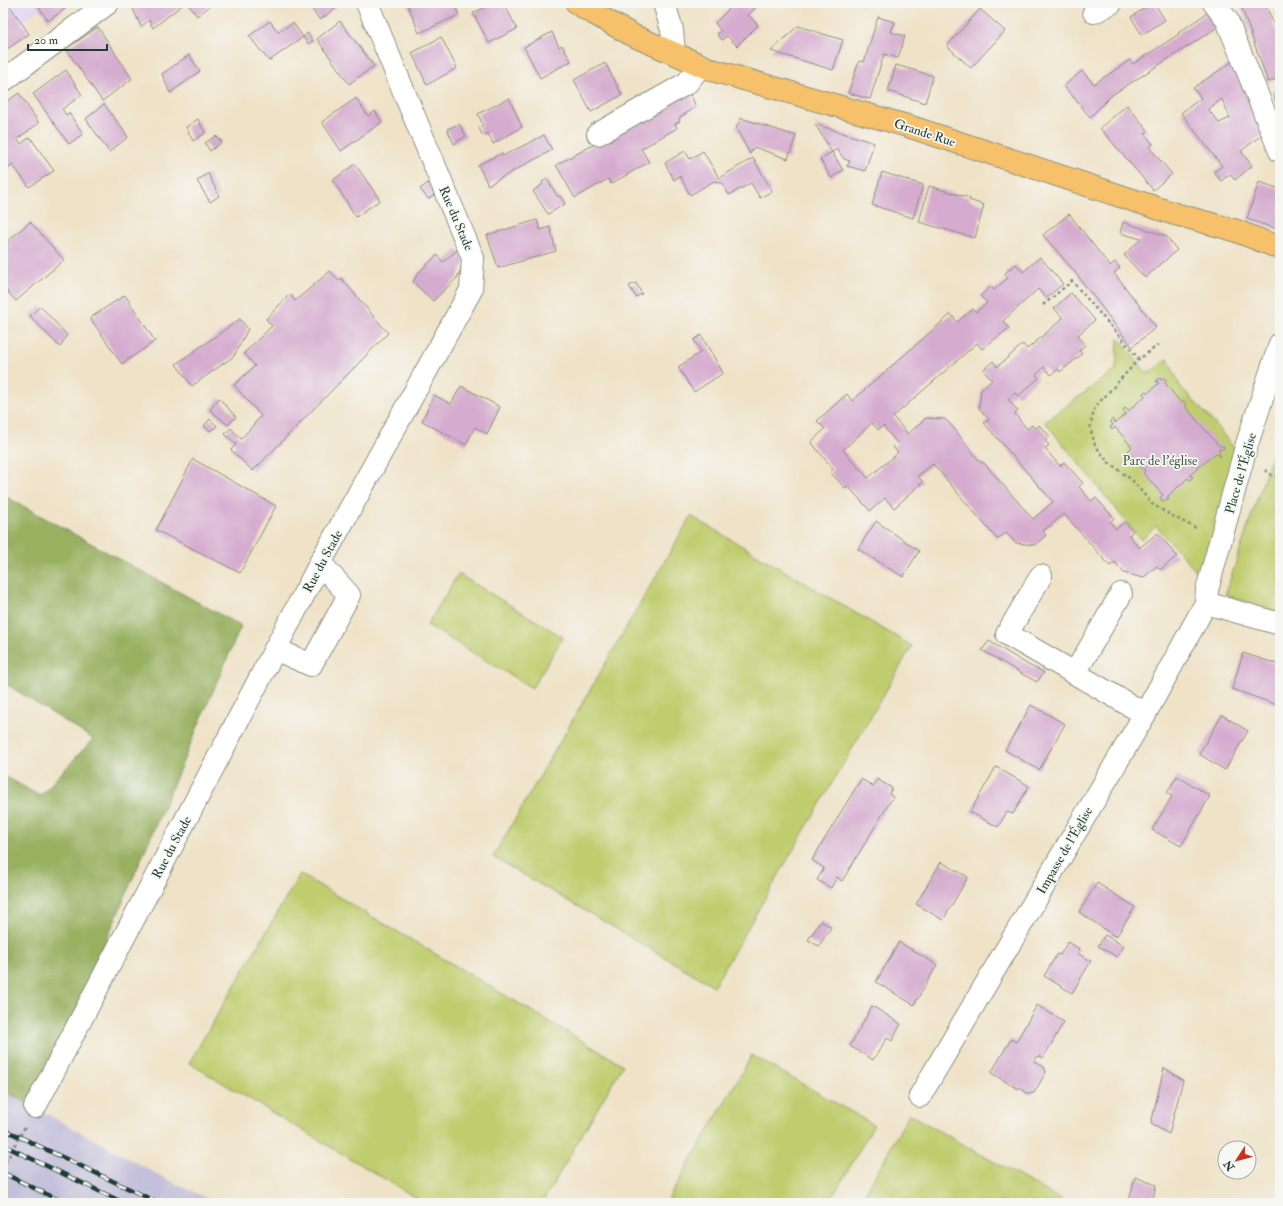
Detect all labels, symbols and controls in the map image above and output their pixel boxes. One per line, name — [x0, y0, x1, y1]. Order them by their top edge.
scale bar — [28, 26, 107, 52]
text: 20 m — [34, 33, 59, 48]
street label: Grande Rue — [892, 116, 958, 151]
street label: Rue du Stade — [435, 184, 477, 254]
street label: Place de l'Église — [1221, 430, 1260, 516]
park label: Parc de l'église — [1123, 453, 1198, 469]
street label: Rue du Stade — [300, 527, 346, 595]
street label: Impasse de l'Église — [1033, 803, 1097, 897]
street label: Rue du Stade — [149, 813, 195, 881]
north arrow — [1217, 1140, 1257, 1180]
text: N — [1220, 1157, 1238, 1174]

